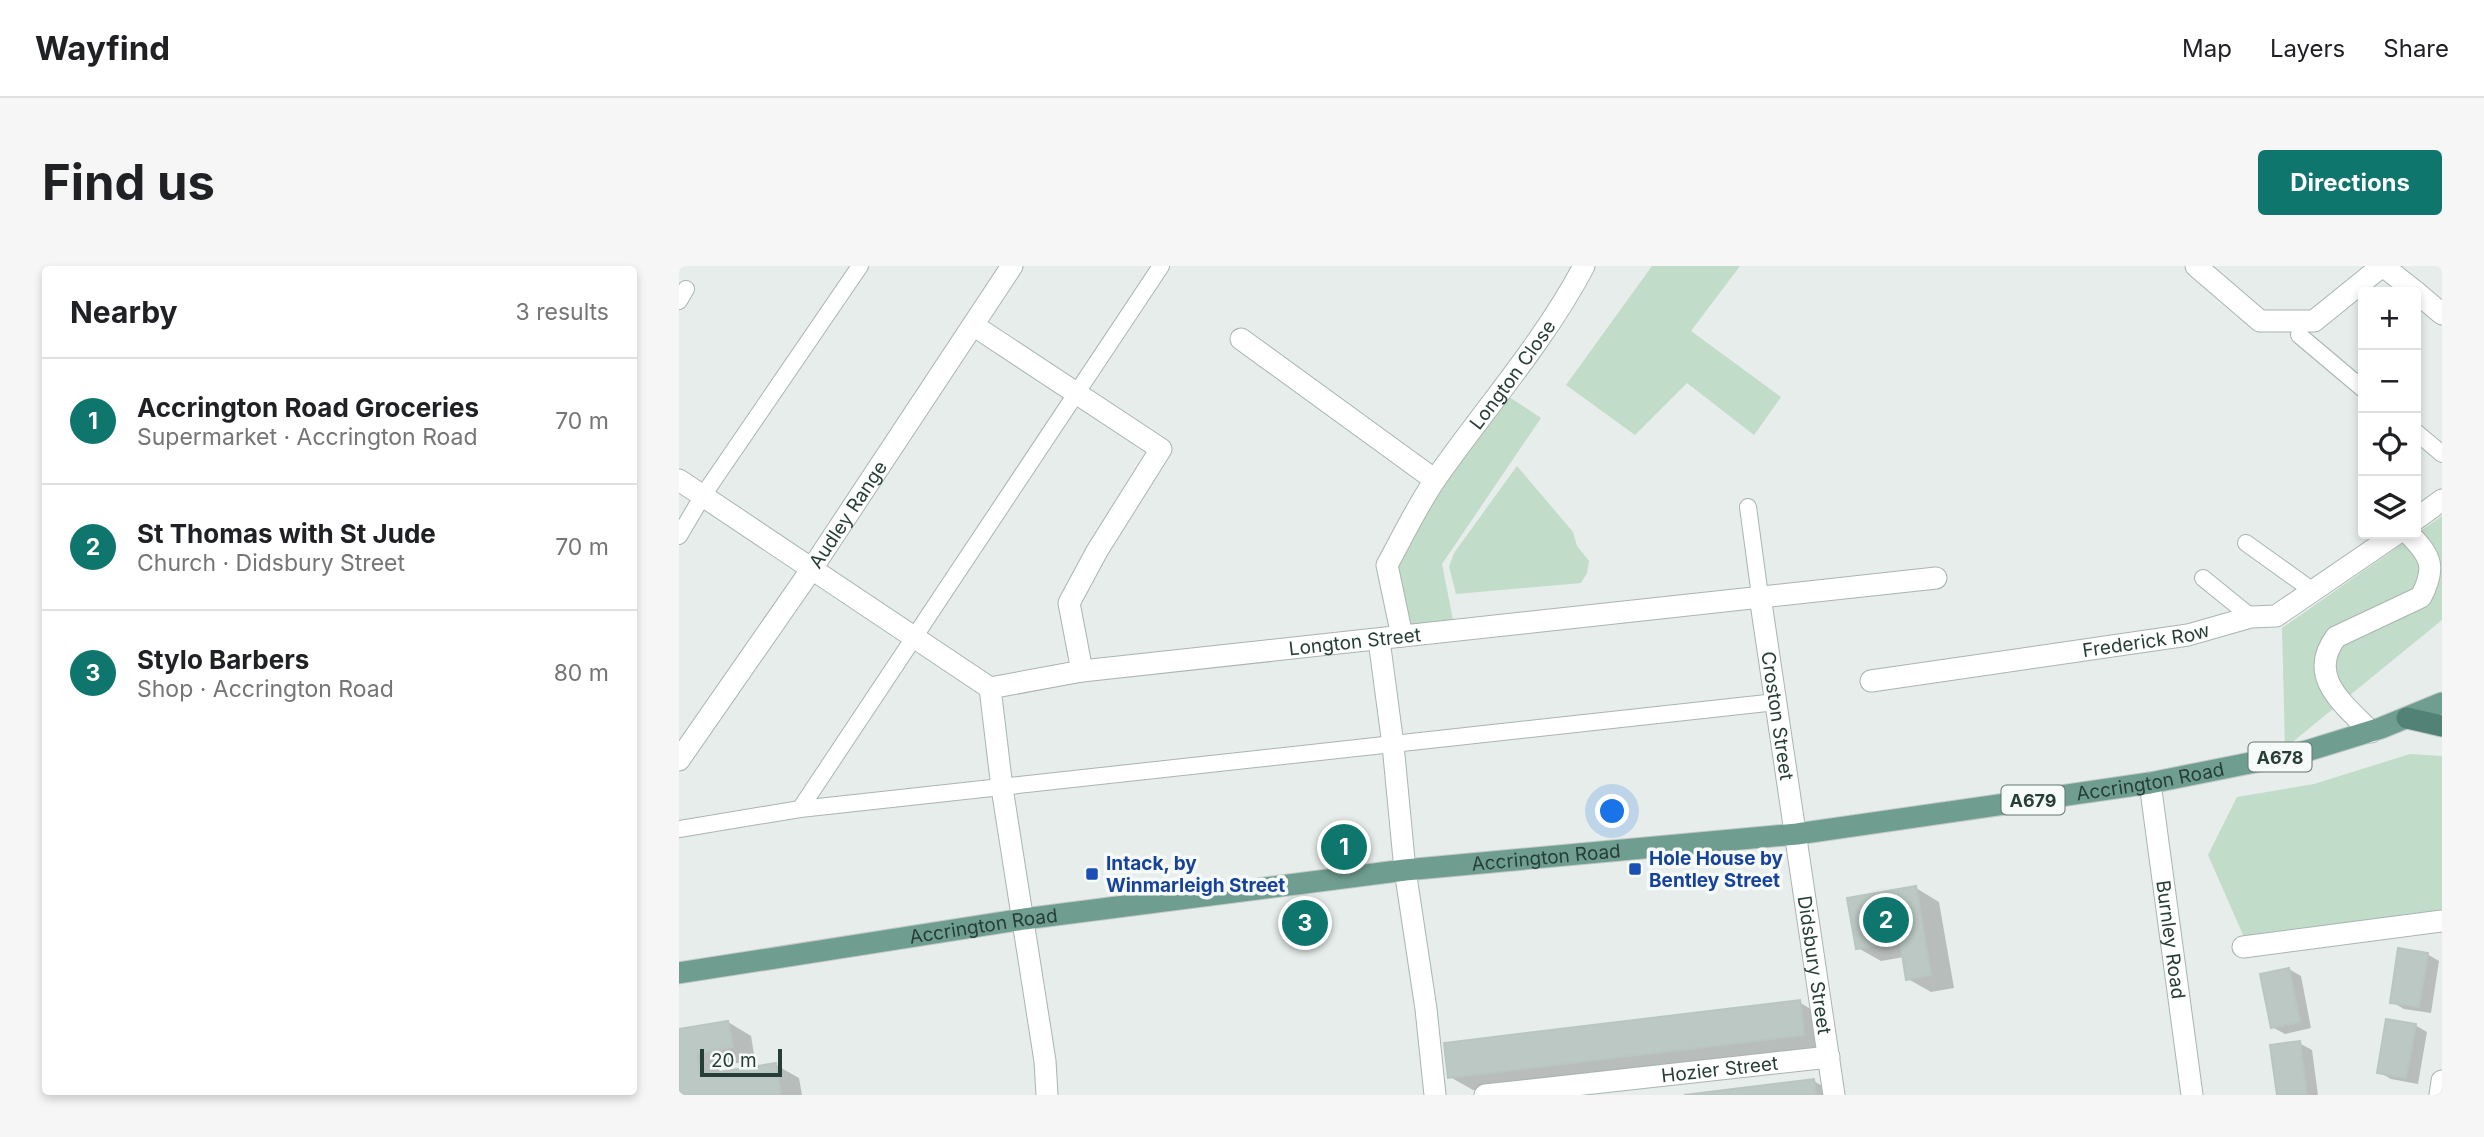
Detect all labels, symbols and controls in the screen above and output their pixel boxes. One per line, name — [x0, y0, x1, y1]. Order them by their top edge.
text: Wayfind — [35, 28, 170, 68]
text: Map — [2182, 34, 2232, 63]
text: Layers — [2270, 34, 2345, 63]
text: Share — [2383, 34, 2449, 63]
button: Directions — [2258, 150, 2442, 215]
text: Find us — [42, 153, 215, 212]
map controls — [2358, 287, 2421, 539]
button: + — [2358, 287, 2421, 350]
text: Nearby — [70, 294, 178, 330]
text: 3 results — [516, 298, 609, 326]
street label: Longton Close — [1465, 316, 1560, 434]
button: − — [2358, 350, 2421, 413]
text: Accrington Road Groceries — [137, 392, 479, 423]
text: 1 — [88, 407, 98, 435]
text: 70 m — [555, 407, 609, 435]
button: locate — [2358, 413, 2421, 476]
text: Supermarket · Accrington Road — [137, 423, 478, 451]
street label: Audley Range — [804, 456, 892, 573]
button: layers — [2358, 476, 2421, 539]
text: St Thomas with St Jude — [137, 518, 436, 549]
text: 2 — [86, 533, 100, 561]
text: 70 m — [555, 533, 609, 561]
text: Church · Didsbury Street — [137, 549, 405, 577]
street label: Frederick Row — [2081, 618, 2212, 662]
street label: Longton Street — [1287, 623, 1422, 660]
text: Stylo Barbers — [137, 644, 309, 675]
street label: Croston Street — [1757, 650, 1799, 782]
text: 3 — [86, 659, 100, 687]
text: 80 m — [554, 659, 609, 687]
text: Shop · Accrington Road — [137, 675, 394, 703]
road number: A678 — [2249, 742, 2311, 771]
street label: Accrington Road — [2075, 757, 2226, 805]
road number: A679 — [2001, 786, 2065, 814]
your location — [1595, 794, 1629, 828]
pin: 1 — [1321, 821, 1367, 873]
street label: Accrington Road — [1471, 839, 1622, 875]
place label: Hole House by Bentley Street — [1649, 847, 1784, 892]
place label: Intack, by Winmarleigh Street — [1106, 852, 1285, 897]
marker: Hole House by Bentley Street — [1627, 861, 1643, 877]
marker: Intack, by Winmarleigh Street — [1084, 866, 1100, 882]
street label: Burnley Road — [2152, 879, 2190, 1000]
street label: Didsbury Street — [1793, 894, 1836, 1036]
pin: 2 — [1863, 894, 1909, 946]
pin: 3 — [1282, 897, 1328, 949]
street label: Accrington Road — [908, 903, 1059, 948]
scale bar — [700, 1046, 782, 1078]
text: 20 m — [711, 1049, 757, 1072]
street label: Hozier Street — [1660, 1051, 1779, 1087]

